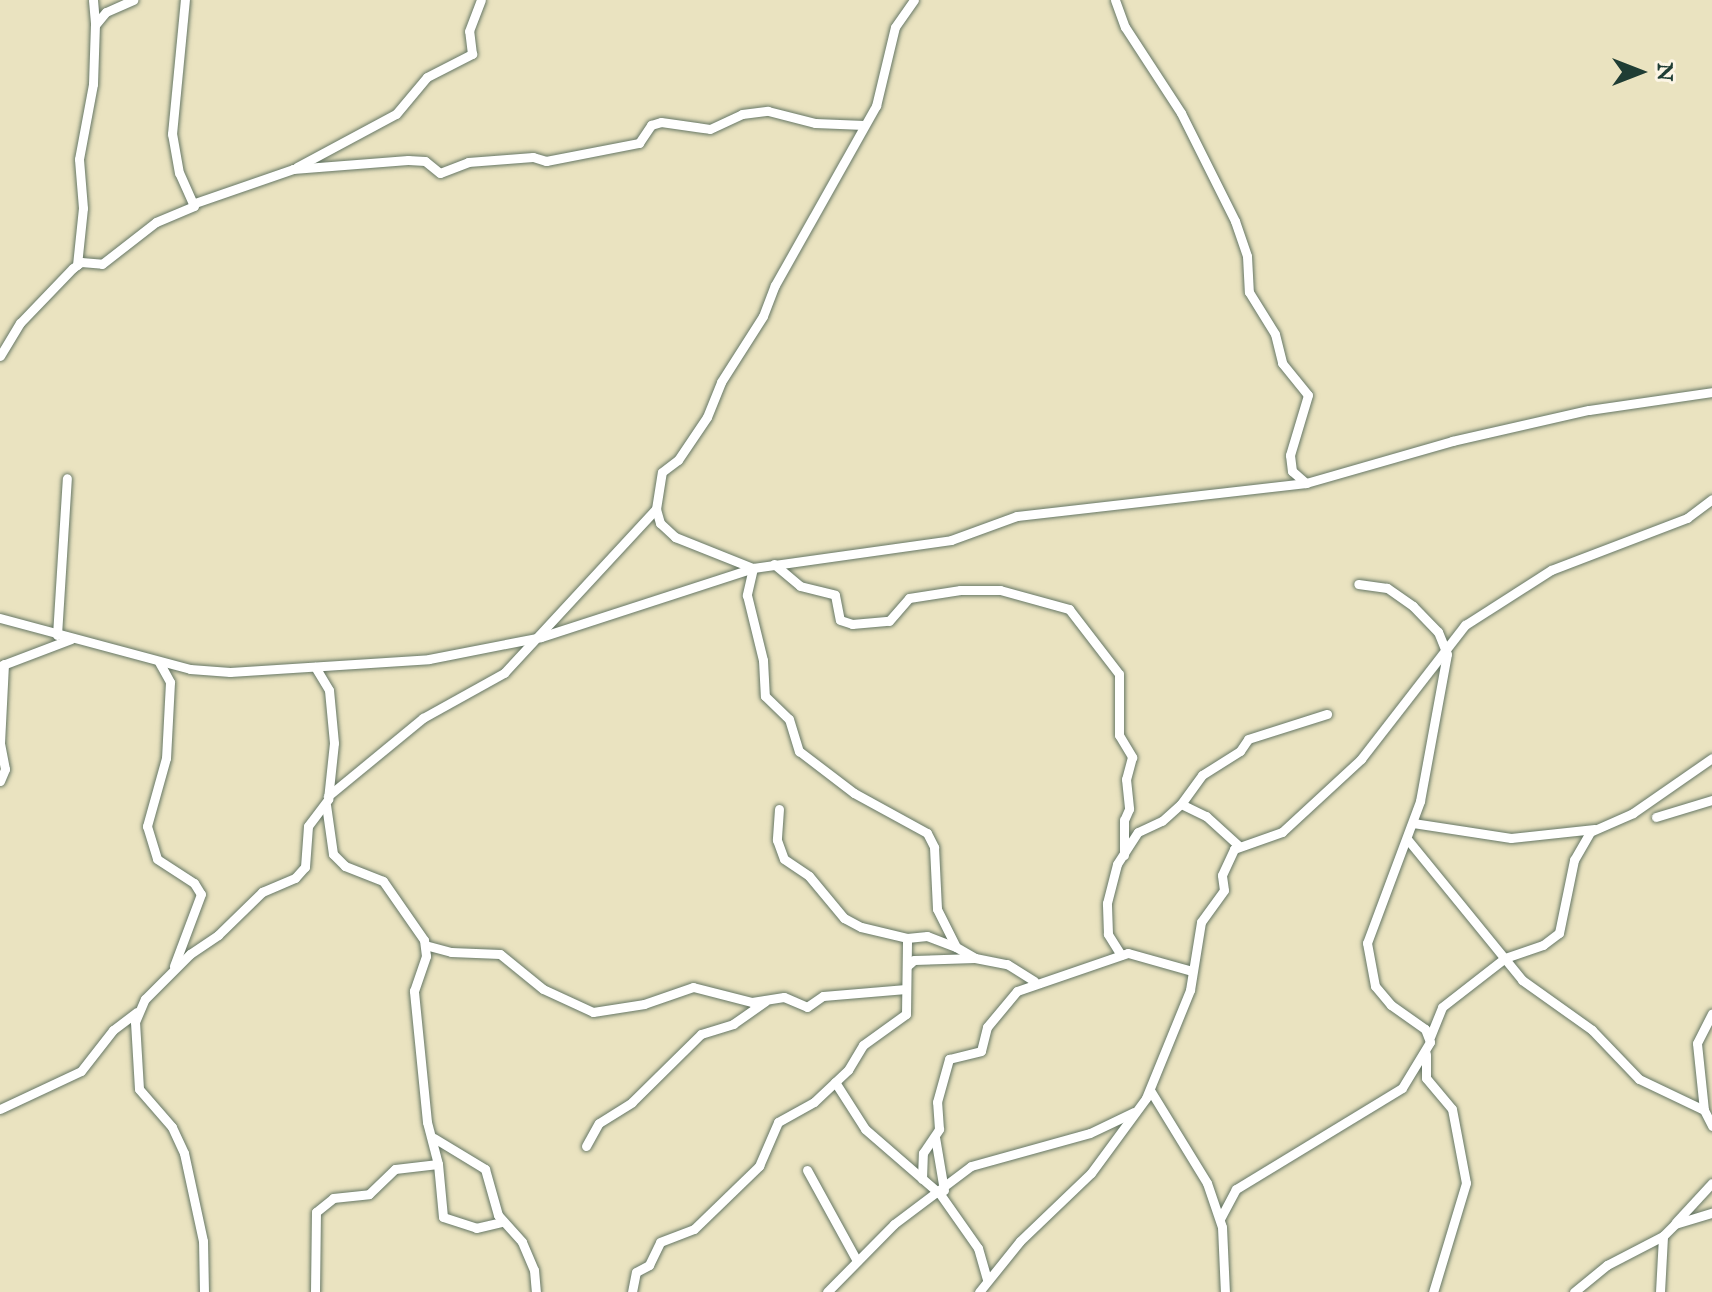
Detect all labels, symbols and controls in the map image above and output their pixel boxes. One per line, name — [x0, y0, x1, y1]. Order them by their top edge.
north arrow — [1600, 32, 1680, 112]
text: N — [1650, 62, 1678, 82]

